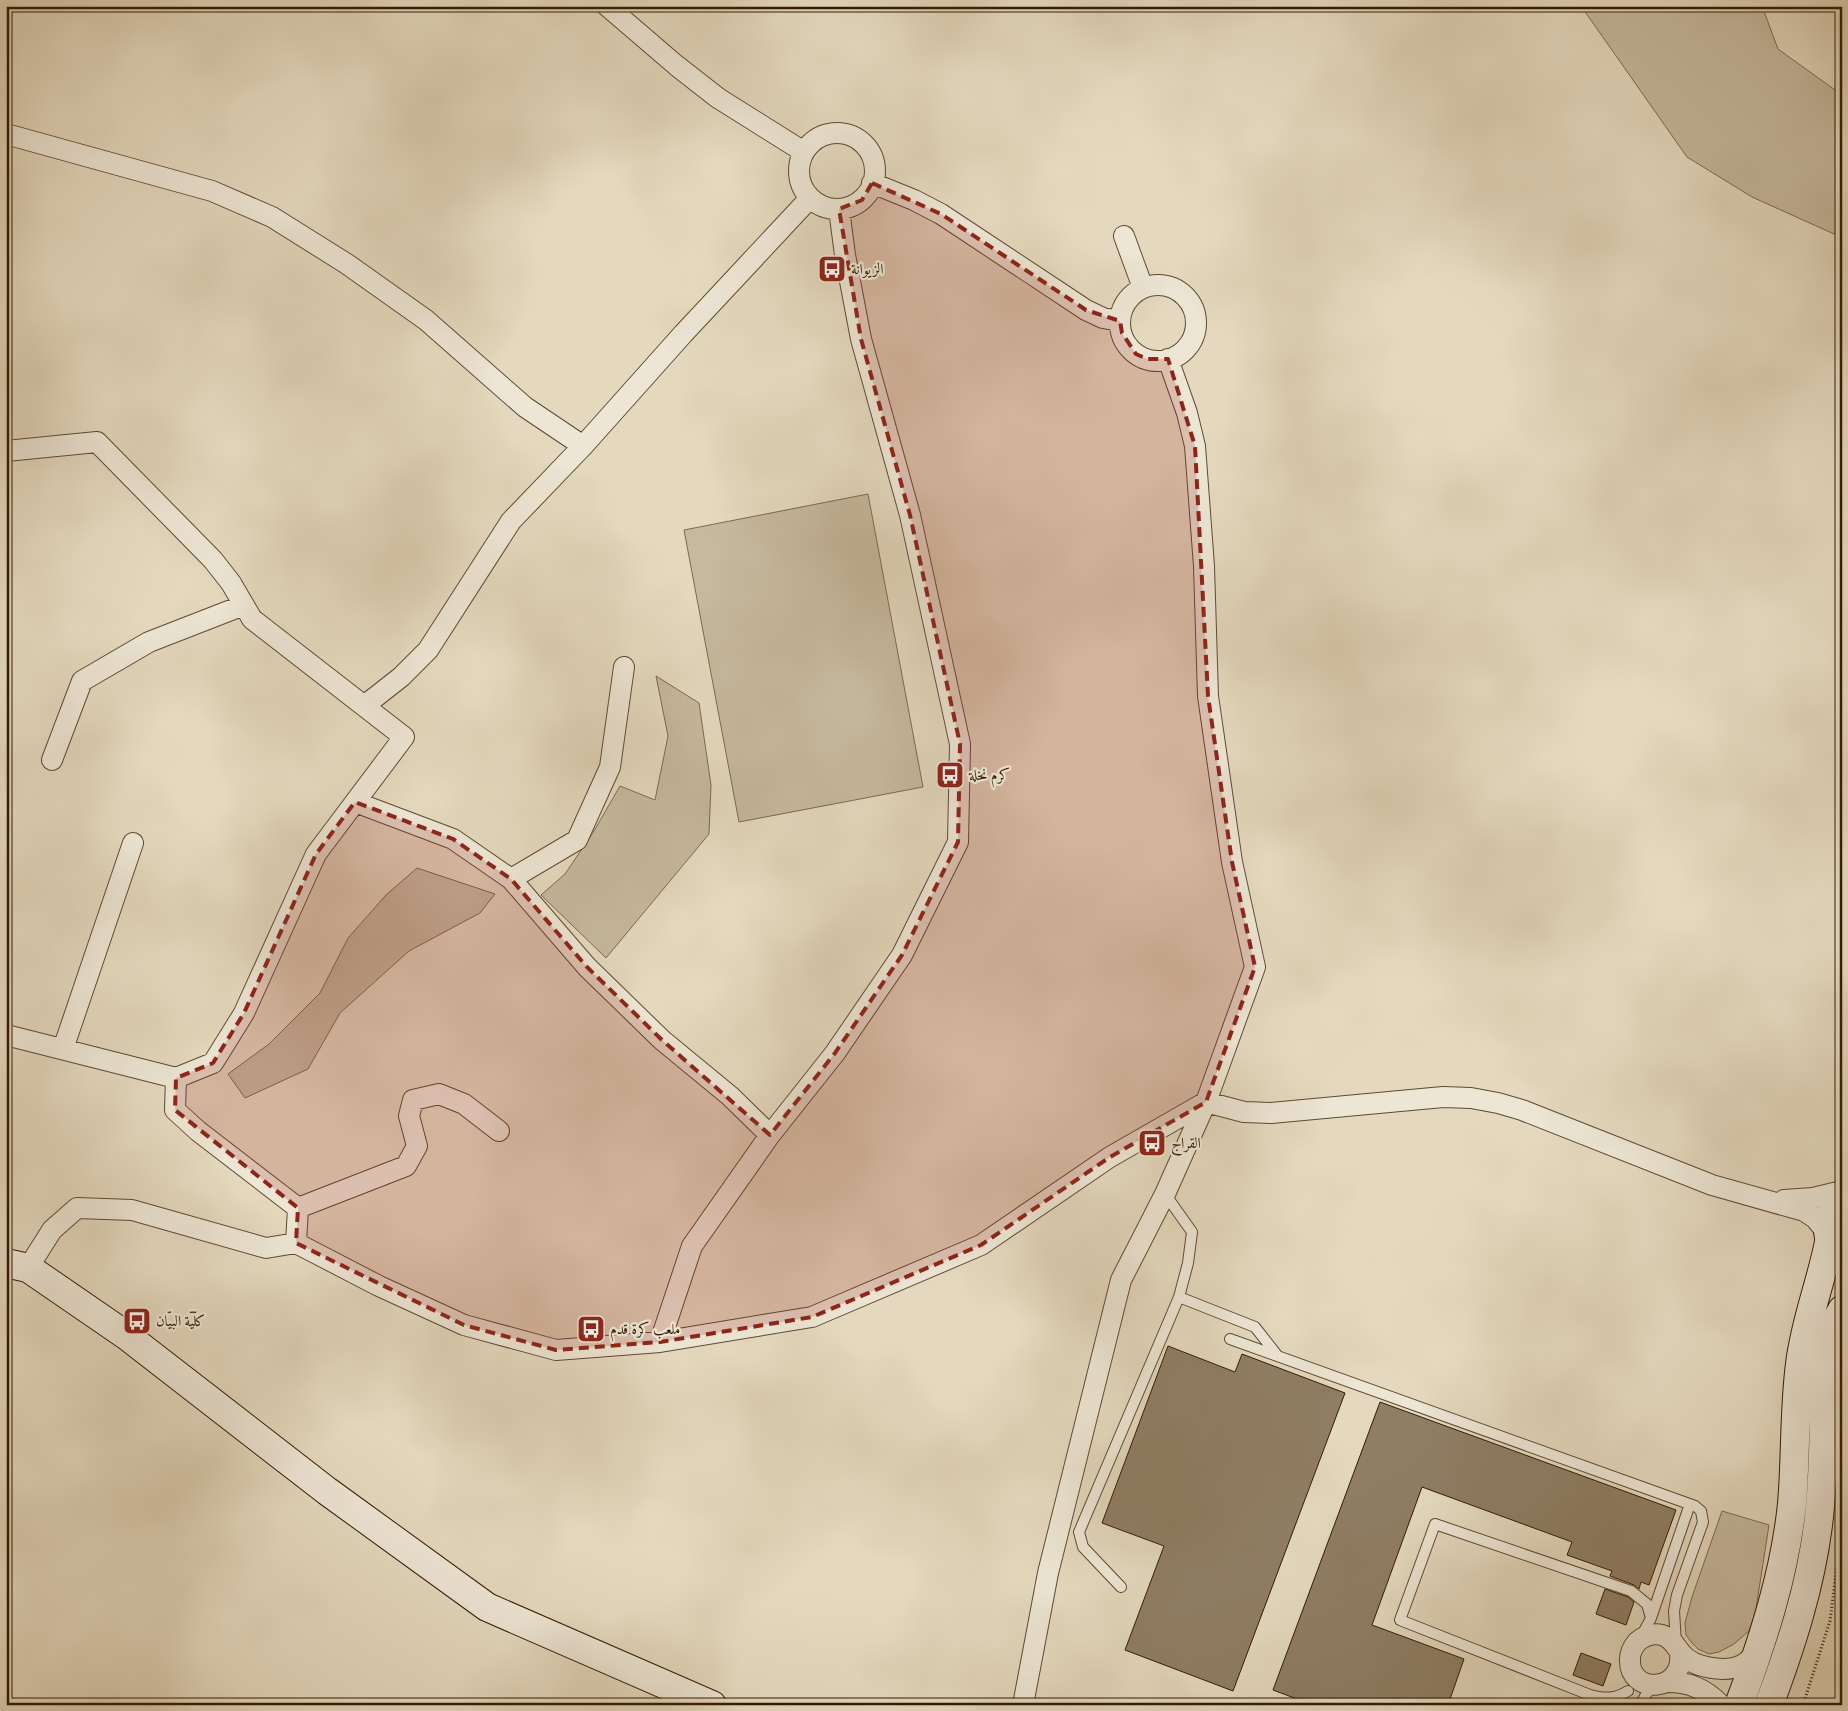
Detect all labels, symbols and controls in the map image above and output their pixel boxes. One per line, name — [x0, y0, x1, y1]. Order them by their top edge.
bus stop icon: الزيوانة — [817, 254, 847, 284]
place label: الزيوانة — [851, 260, 884, 278]
bus stop icon: كرم نخلة — [935, 760, 965, 790]
place label: كرم نخلة — [968, 766, 1010, 788]
bus stop icon: القراج — [1137, 1128, 1167, 1158]
place label: القراج — [1171, 1134, 1201, 1156]
bus stop icon: كلّيّة البيّان — [122, 1306, 152, 1336]
place label: كلّيّة البيّان — [156, 1310, 205, 1330]
bus stop icon: ملعب كرة قدم — [576, 1314, 606, 1344]
place label: ملعب كرة قدم — [610, 1320, 680, 1342]

